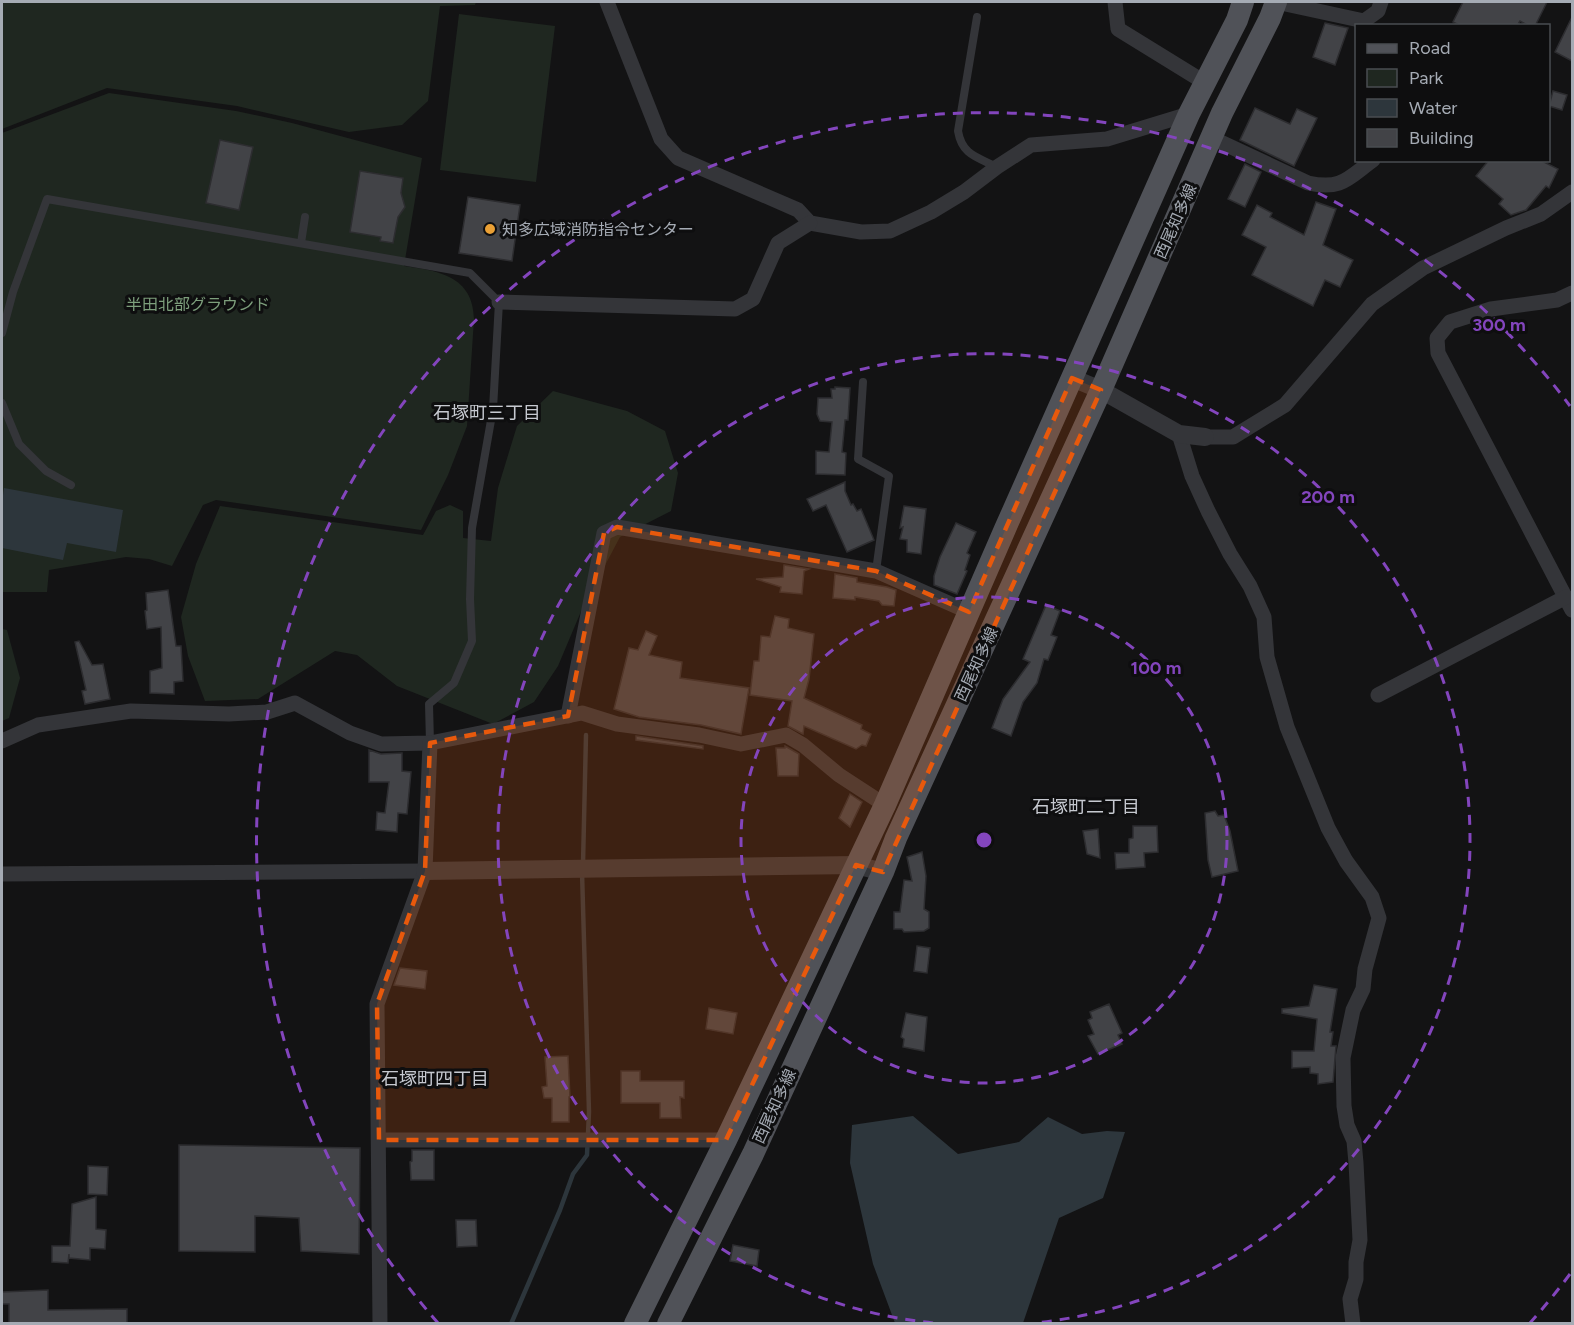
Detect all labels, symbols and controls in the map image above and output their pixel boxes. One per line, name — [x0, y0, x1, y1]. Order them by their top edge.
legend — [1355, 24, 1550, 162]
text: Road — [1409, 37, 1450, 59]
text: Park — [1409, 67, 1444, 89]
text: Water — [1409, 97, 1457, 119]
text: Building — [1409, 127, 1474, 149]
street label: 西尾知多線 — [1151, 181, 1200, 262]
place label: 知多広域消防指令センター — [502, 220, 694, 239]
marker: 知多広域消防指令センター — [483, 222, 497, 236]
park label: 半田北部グラウンド — [126, 295, 270, 314]
text: 300 m — [1472, 314, 1526, 336]
district label: 石塚町三丁目 — [433, 402, 541, 424]
text: 200 m — [1301, 486, 1355, 508]
street label: 西尾知多線 — [951, 624, 1002, 704]
text: 100 m — [1131, 657, 1181, 679]
district label: 石塚町二丁目 — [1032, 796, 1140, 818]
centre of rings — [974, 830, 994, 850]
street label: 西尾知多線 — [749, 1066, 800, 1146]
district label: 石塚町四丁目 — [381, 1068, 489, 1090]

